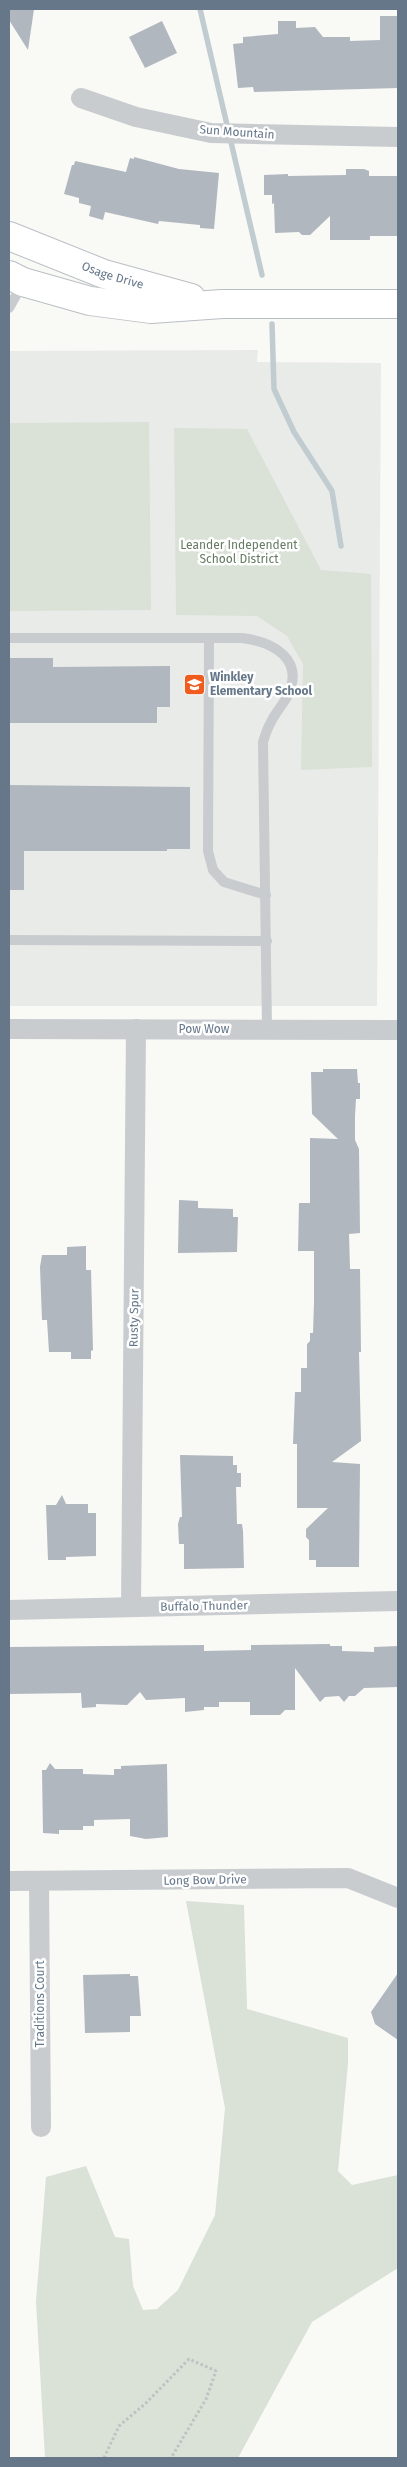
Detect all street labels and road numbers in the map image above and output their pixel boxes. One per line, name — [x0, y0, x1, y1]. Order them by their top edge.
street label: Sun Mountain — [199, 122, 275, 142]
street label: Osage Drive — [80, 259, 145, 292]
street label: Pow Wow — [179, 1022, 230, 1036]
street label: Rusty Spur — [126, 1288, 142, 1347]
street label: Buffalo Thunder — [160, 1598, 248, 1614]
street label: Long Bow Drive — [163, 1872, 247, 1888]
street label: Traditions Court — [33, 1960, 47, 2048]

